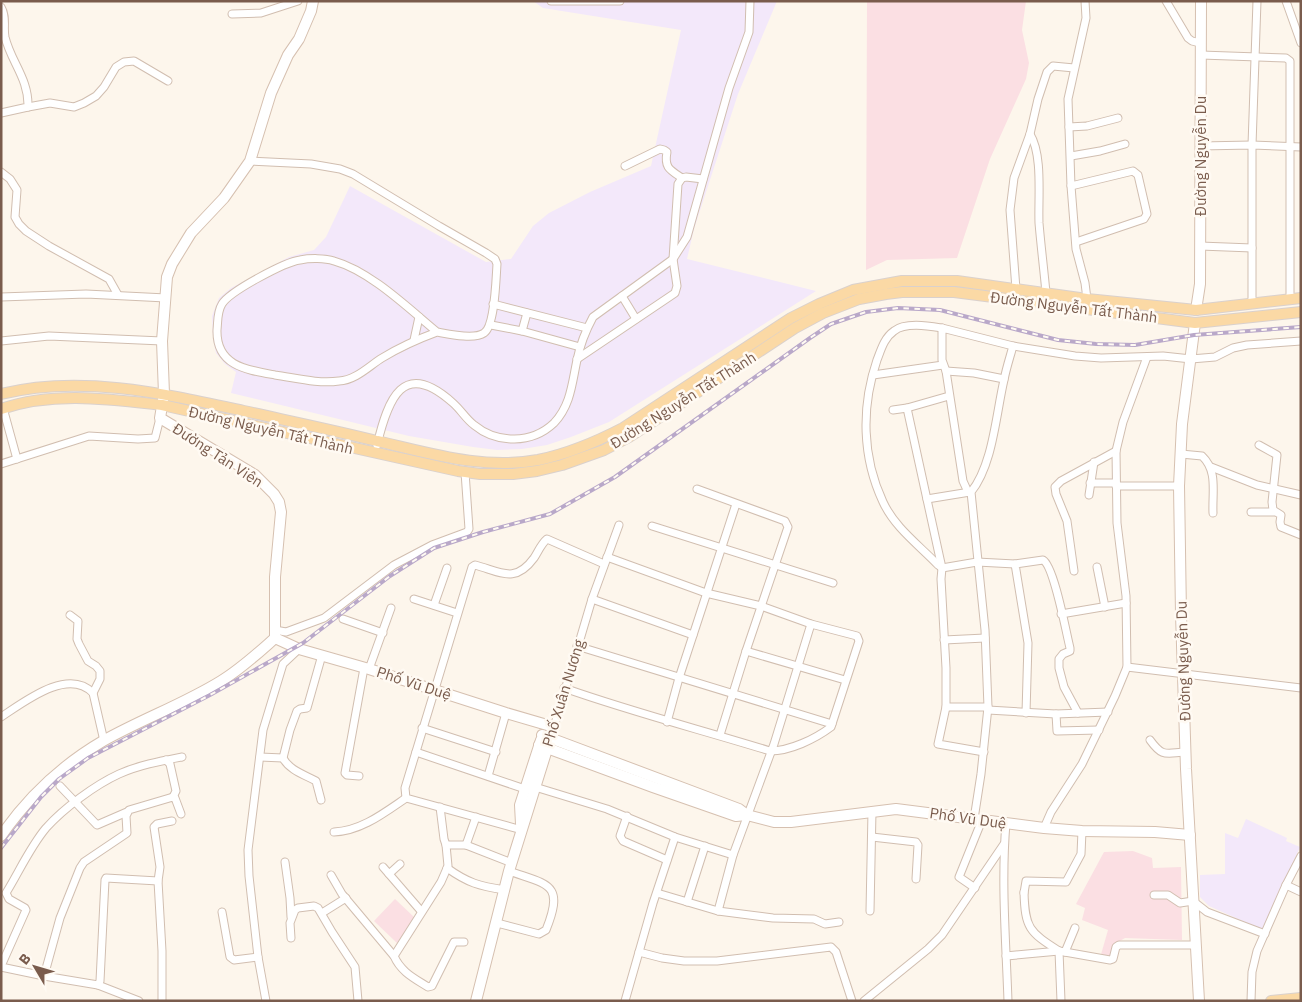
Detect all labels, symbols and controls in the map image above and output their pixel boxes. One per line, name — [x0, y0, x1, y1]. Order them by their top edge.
street label: Đường Nguyễn Du — [1191, 96, 1210, 216]
street label: Đường Nguyễn Tất Thành — [989, 287, 1159, 327]
street label: Đường Nguyễn Tất Thành — [607, 347, 759, 453]
street label: Đường Nguyễn Tất Thành — [187, 402, 355, 458]
street label: Đường Tản Viên — [169, 419, 267, 491]
street label: Đường Nguyễn Du — [1171, 601, 1195, 721]
street label: Phố Xuân Nương — [538, 637, 588, 749]
street label: Phố Vũ Duệ — [374, 662, 454, 704]
street label: Phố Vũ Duệ — [928, 803, 1008, 833]
north arrow — [10, 942, 60, 992]
text: B — [15, 950, 35, 968]

